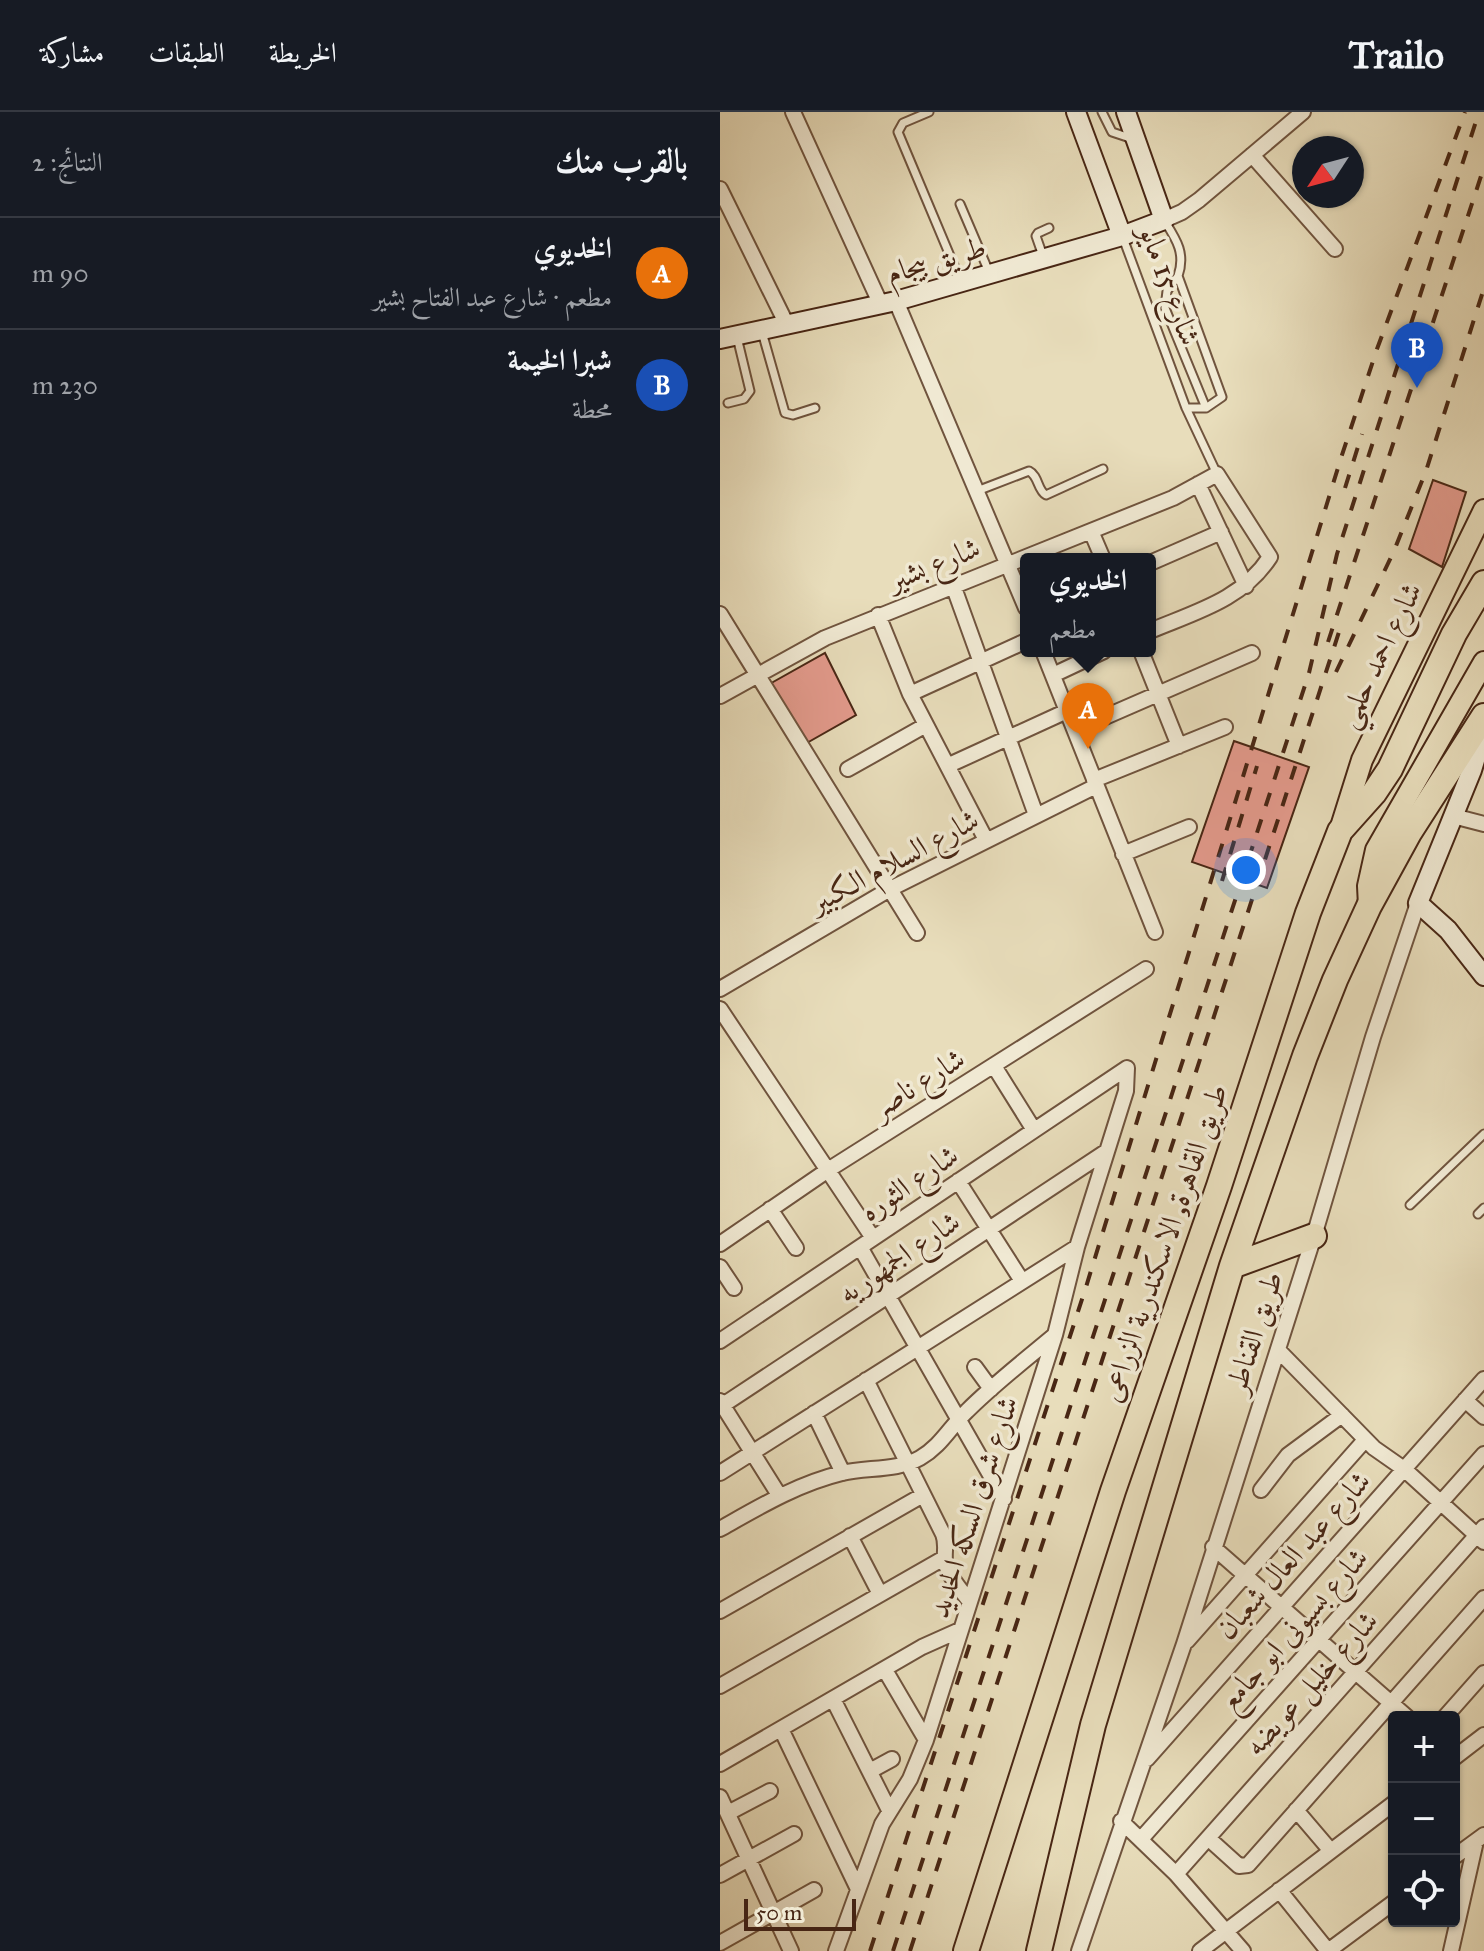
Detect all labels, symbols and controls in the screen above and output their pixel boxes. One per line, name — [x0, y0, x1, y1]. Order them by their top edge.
text: Trailo — [1349, 32, 1444, 78]
text: مشاركة — [40, 35, 104, 70]
text: الطبقات — [148, 35, 225, 70]
text: الخريطة — [269, 35, 337, 70]
north arrow — [1292, 136, 1364, 208]
text: بالقرب منك — [555, 140, 688, 181]
text: النتائج: 2 — [32, 146, 103, 178]
street label: شارع 15 مايو — [1124, 217, 1208, 352]
street label: طريق بيجام — [882, 229, 992, 299]
text: الخديوي — [533, 230, 612, 266]
text: 90 m — [32, 257, 89, 289]
text: A — [653, 257, 671, 289]
text: مطعم · شارع عبد الفتاح بشير — [372, 281, 612, 313]
pin: B — [1391, 322, 1443, 388]
text: شبرا الخيمة — [508, 342, 612, 378]
text: 230 m — [32, 369, 98, 401]
text: B — [653, 369, 671, 401]
text: محطة — [572, 393, 612, 425]
street label: شارع بشير — [880, 529, 988, 606]
popup — [1020, 553, 1156, 657]
text: الخديوي — [1049, 562, 1127, 598]
street label: شارع احمد حلمي — [1328, 576, 1439, 738]
text: مطعم — [1049, 613, 1096, 645]
pin: A — [1062, 683, 1114, 749]
street label: شارع السلام الكبير — [800, 801, 989, 929]
your location — [1226, 850, 1266, 890]
street label: شارع ناصر — [862, 1040, 975, 1133]
street label: طريق القاهرة, الاسكندرية الزراعى — [1093, 1079, 1236, 1407]
street label: شارع الثوره — [853, 1137, 969, 1235]
street label: شارع الجمهوريه — [831, 1203, 971, 1317]
street label: طريق القناطر — [1216, 1267, 1292, 1401]
street label: شارع شرق السكه الحديد — [920, 1392, 1032, 1625]
street label: شارع عبد العال شعبان — [1208, 1463, 1383, 1651]
street label: شارع بسيونى ابو جامع — [1211, 1540, 1382, 1724]
street label: شارع خليل عويضه — [1236, 1603, 1391, 1768]
map controls — [1388, 1711, 1460, 1927]
button: + — [1388, 1711, 1460, 1783]
button: − — [1388, 1783, 1460, 1855]
button: locate — [1388, 1855, 1460, 1927]
scale bar — [744, 1895, 856, 1931]
text: 50 m — [756, 1899, 802, 1926]

